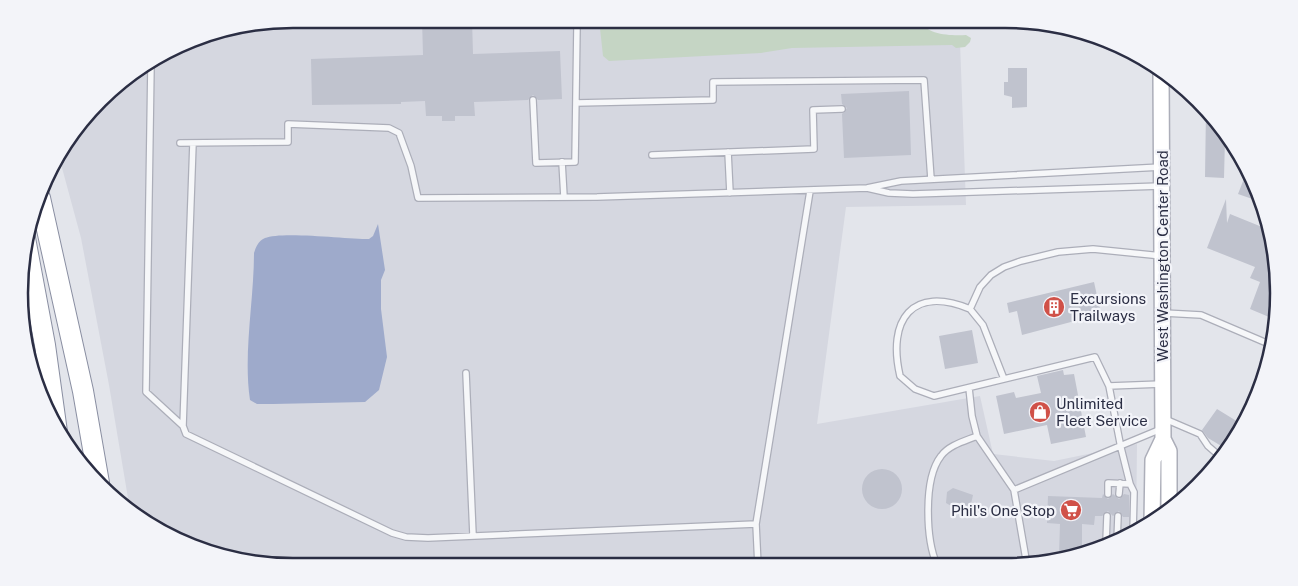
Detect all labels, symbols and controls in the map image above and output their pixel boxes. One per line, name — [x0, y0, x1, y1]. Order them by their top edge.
street label: West Washington Center Road — [1154, 150, 1171, 362]
place label: Excursions Trailways — [1070, 290, 1146, 324]
building icon: Excursions Trailways — [1042, 295, 1066, 319]
place label: Unlimited Fleet Service — [1056, 395, 1148, 429]
shop icon: Unlimited Fleet Service — [1028, 400, 1052, 424]
supermarket icon: Phil's One Stop — [1059, 498, 1083, 522]
place label: Phil's One Stop — [951, 502, 1055, 519]

